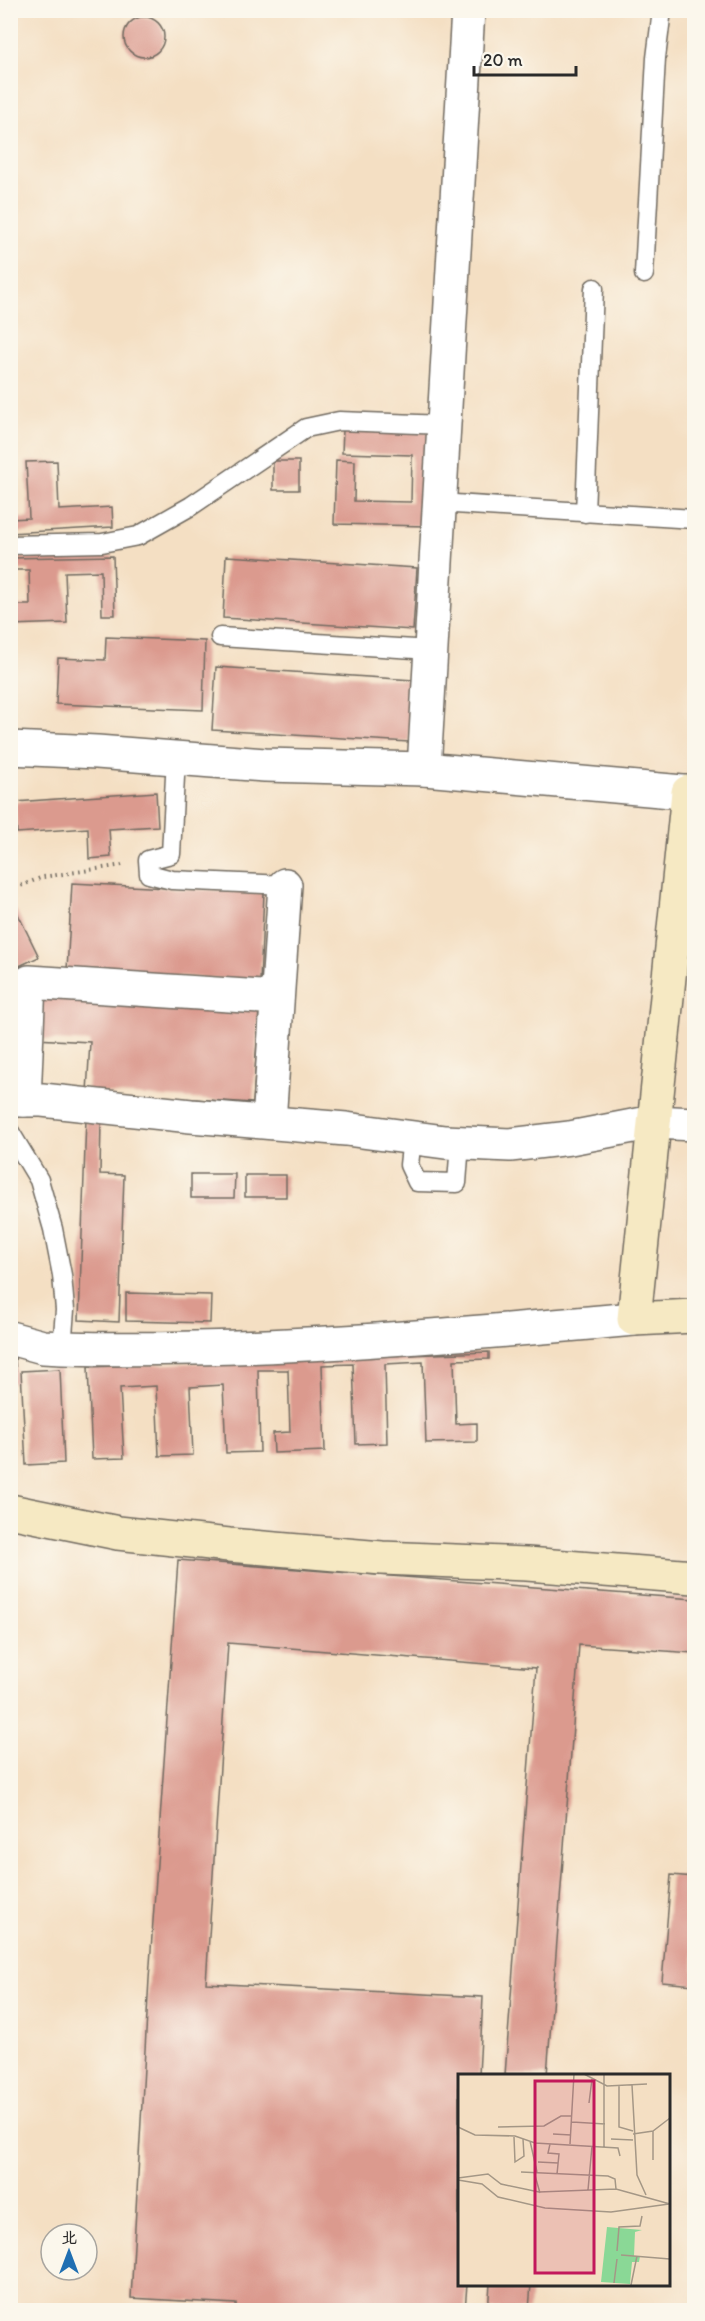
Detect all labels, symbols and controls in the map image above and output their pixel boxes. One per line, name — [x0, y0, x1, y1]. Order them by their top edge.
scale bar — [474, 39, 576, 77]
text: 20 m — [483, 49, 523, 71]
inset map — [458, 2074, 669, 2285]
north arrow — [39, 2222, 99, 2282]
text: 北 — [61, 2228, 77, 2247]

